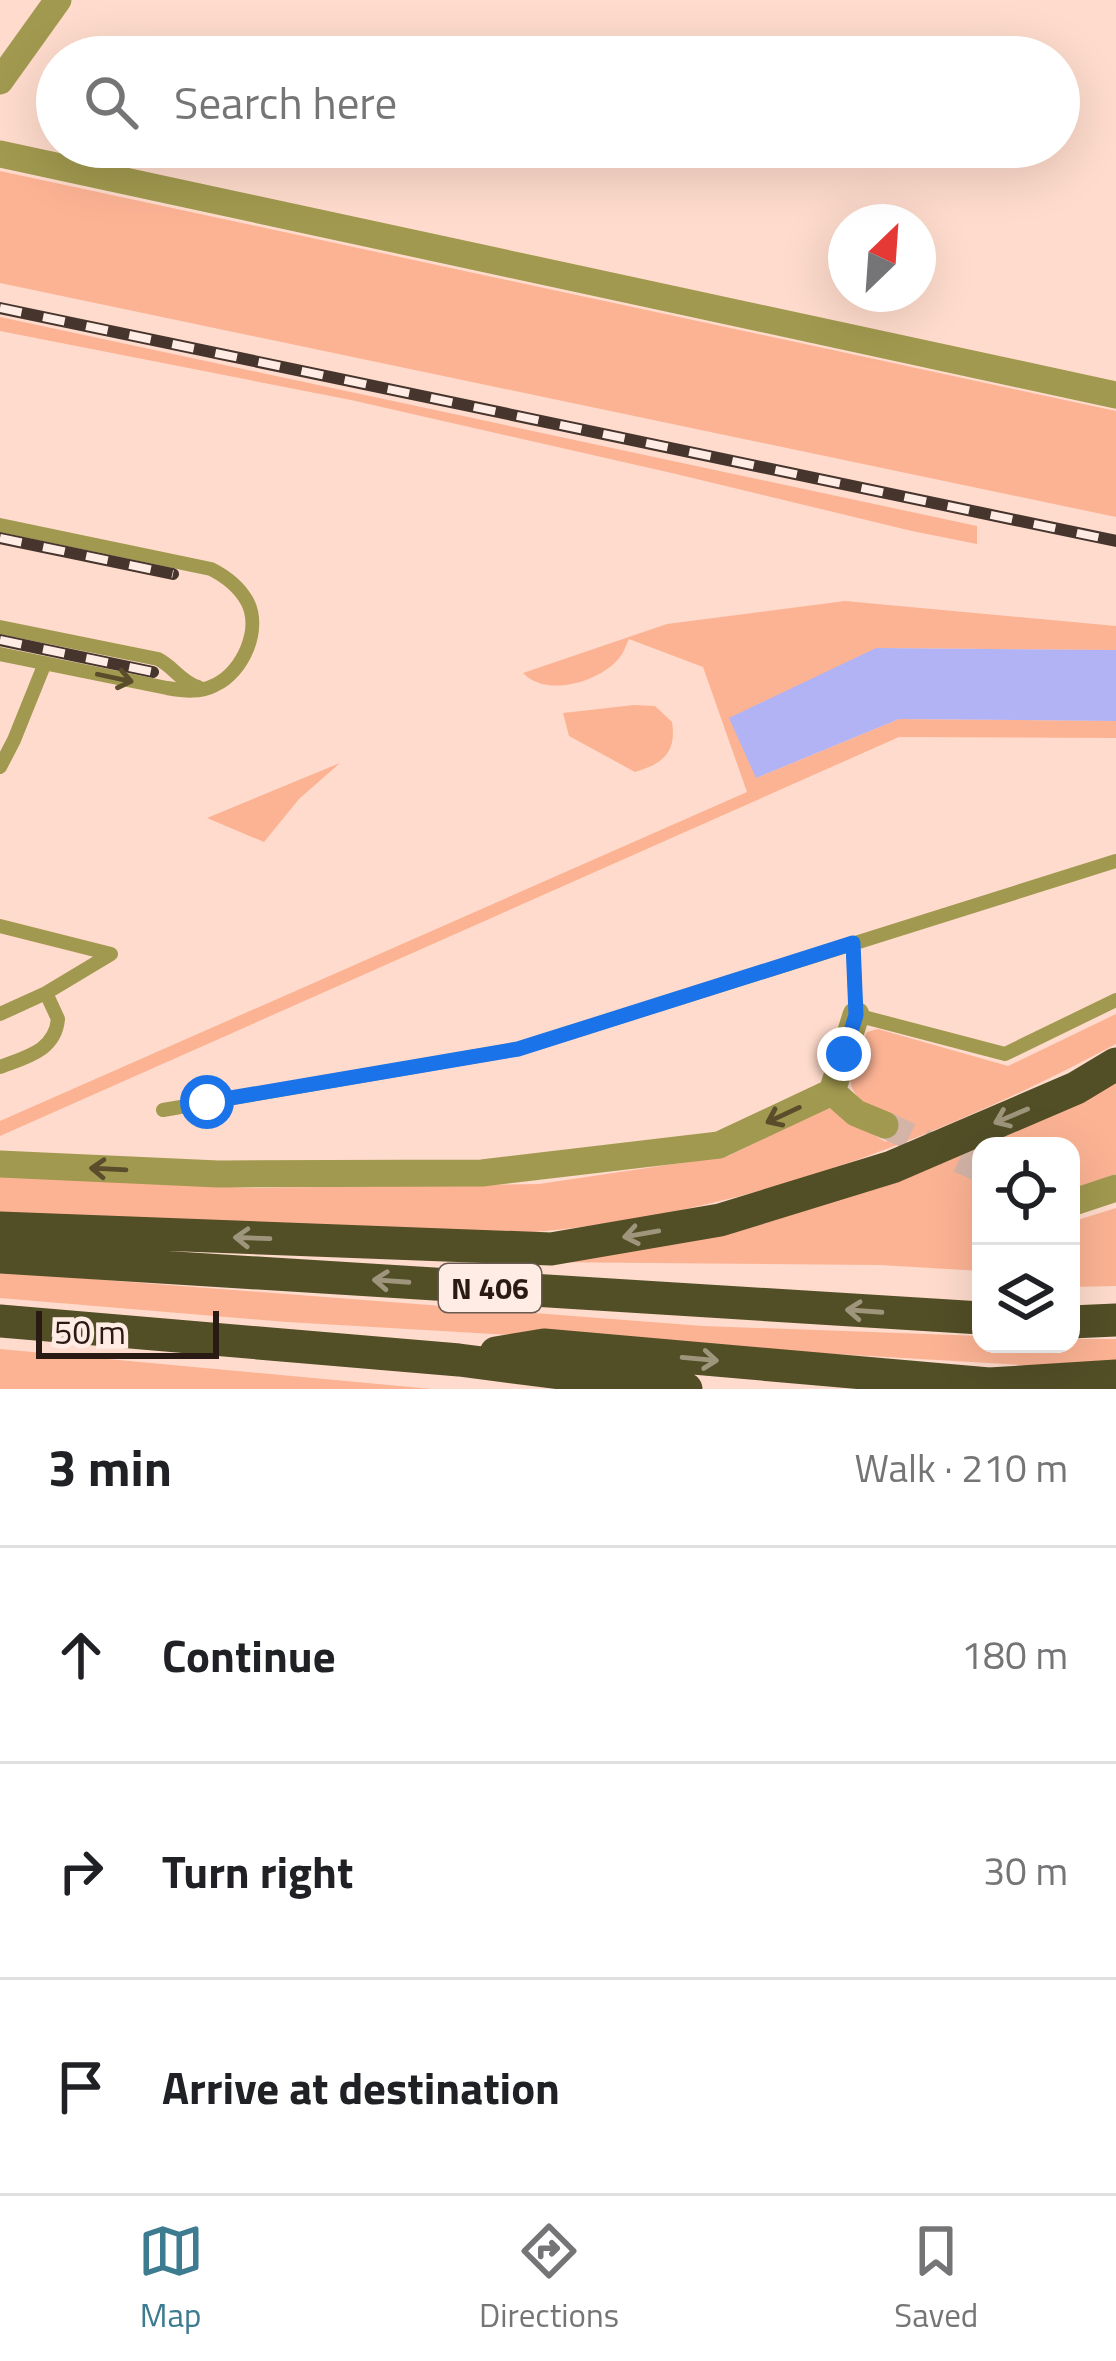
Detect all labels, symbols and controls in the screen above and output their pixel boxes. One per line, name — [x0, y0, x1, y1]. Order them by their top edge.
search box — [36, 36, 1080, 168]
text: Search here — [174, 68, 397, 136]
icon: search — [78, 69, 144, 135]
north arrow — [828, 204, 936, 312]
one-way arrow — [95, 667, 133, 690]
route end — [817, 1027, 871, 1081]
route start — [180, 1075, 234, 1129]
one-way arrow — [766, 1105, 802, 1127]
one-way arrow — [994, 1106, 1030, 1128]
map controls — [972, 1137, 1080, 1353]
button: locate — [972, 1137, 1080, 1245]
one-way arrow — [89, 1157, 128, 1180]
one-way arrow — [622, 1223, 661, 1246]
one-way arrow — [233, 1226, 272, 1249]
button: layers — [972, 1245, 1080, 1353]
road number: N 406 — [439, 1264, 541, 1312]
one-way arrow — [372, 1270, 411, 1293]
one-way arrow — [845, 1299, 884, 1322]
scale bar — [36, 1305, 219, 1358]
text: 50 m — [54, 1307, 126, 1357]
one-way arrow — [680, 1348, 719, 1371]
text: 3 min — [48, 1428, 172, 1506]
text: Walk · 210 m — [854, 1438, 1068, 1497]
text: Continue — [162, 1621, 336, 1689]
icon: ahead — [48, 1622, 114, 1688]
text: 180 m — [961, 1625, 1068, 1684]
text: Turn right — [162, 1837, 353, 1905]
icon: right — [48, 1838, 114, 1904]
text: 30 m — [983, 1841, 1068, 1900]
text: Arrive at destination — [162, 2053, 560, 2121]
icon: arrive — [48, 2054, 114, 2120]
tab: Map — [138, 2218, 204, 2340]
tab: Directions — [479, 2218, 619, 2340]
tab: Saved — [894, 2218, 978, 2340]

